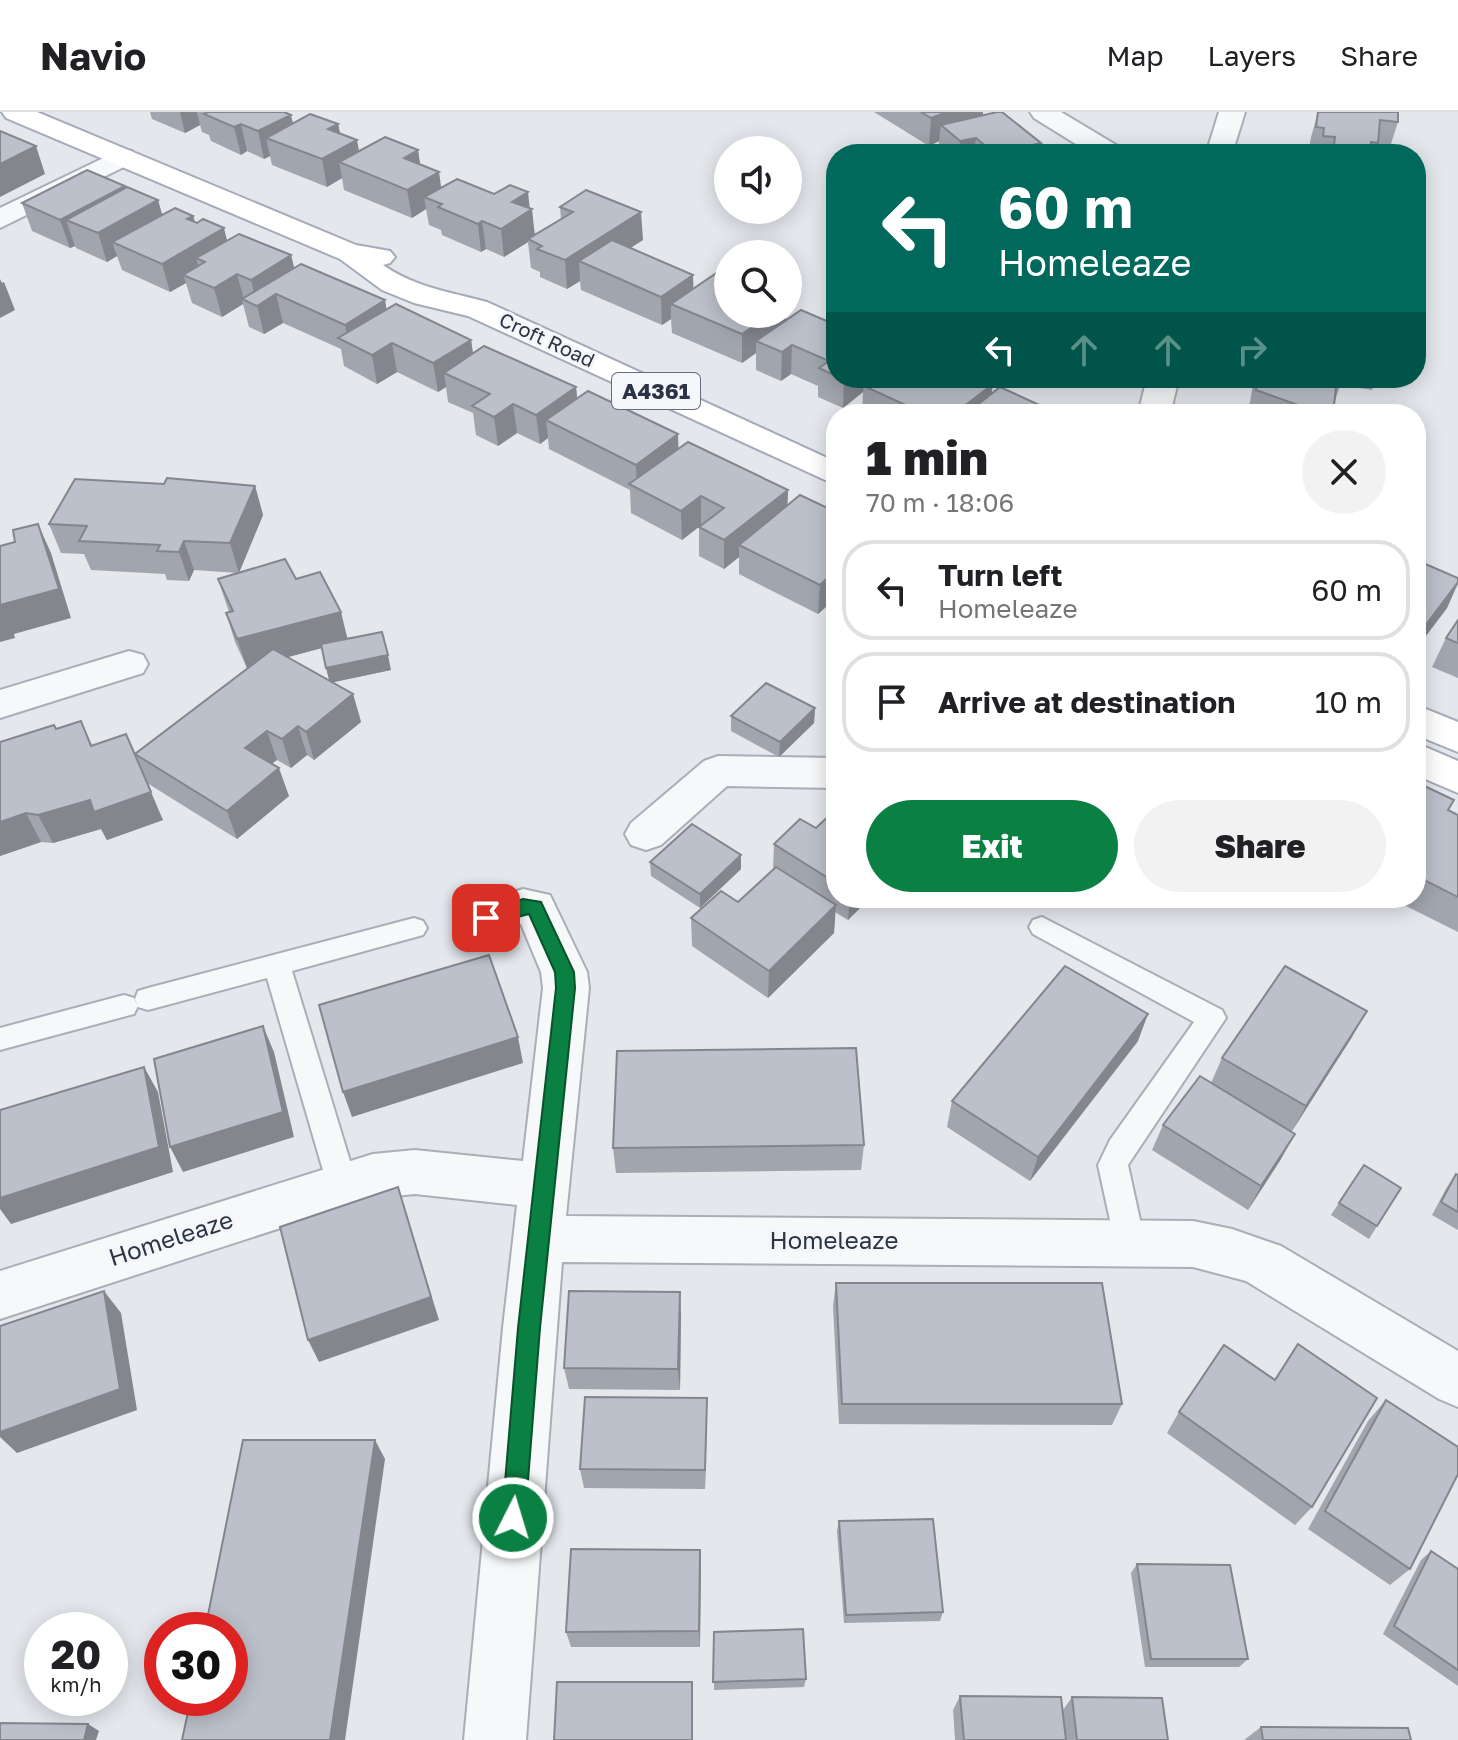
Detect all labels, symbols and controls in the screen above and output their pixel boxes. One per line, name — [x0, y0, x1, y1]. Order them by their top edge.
text: Navio — [40, 33, 146, 78]
text: Map — [1106, 39, 1164, 72]
text: Layers — [1208, 39, 1296, 72]
text: Share — [1340, 39, 1418, 72]
map controls — [714, 136, 802, 328]
button: sound — [714, 136, 802, 224]
text: 60 m — [998, 173, 1133, 240]
icon: left — [866, 176, 970, 280]
button: search — [714, 240, 802, 328]
text: Homeleaze — [998, 241, 1191, 284]
street label: Croft Road — [496, 307, 599, 372]
icon: left — [978, 328, 1022, 372]
icon: ahead — [1062, 328, 1106, 372]
icon: ahead — [1146, 328, 1190, 372]
icon: right — [1230, 328, 1274, 372]
road number: A4361 — [612, 373, 700, 409]
text: 1 min — [866, 428, 988, 486]
button: close — [1302, 430, 1386, 514]
text: 70 m · 18:06 — [866, 487, 1014, 518]
text: Turn left — [938, 557, 1063, 593]
icon: left — [870, 568, 914, 612]
text: 60 m — [1311, 572, 1382, 608]
text: Homeleaze — [938, 593, 1078, 624]
icon: arrive — [870, 680, 914, 724]
text: Arrive at destination — [938, 684, 1235, 720]
text: 10 m — [1315, 684, 1382, 720]
button: Exit — [866, 800, 1118, 892]
button: Share — [1134, 800, 1386, 892]
pin — [452, 884, 520, 952]
icon: arrive — [464, 896, 508, 940]
street label: Homeleaze — [105, 1204, 236, 1271]
street label: Homeleaze — [770, 1225, 898, 1254]
position arrow — [471, 1476, 555, 1560]
speed limit sign: 30 — [144, 1612, 248, 1716]
text: 20 — [51, 1630, 101, 1678]
text: km/h — [51, 1672, 101, 1696]

